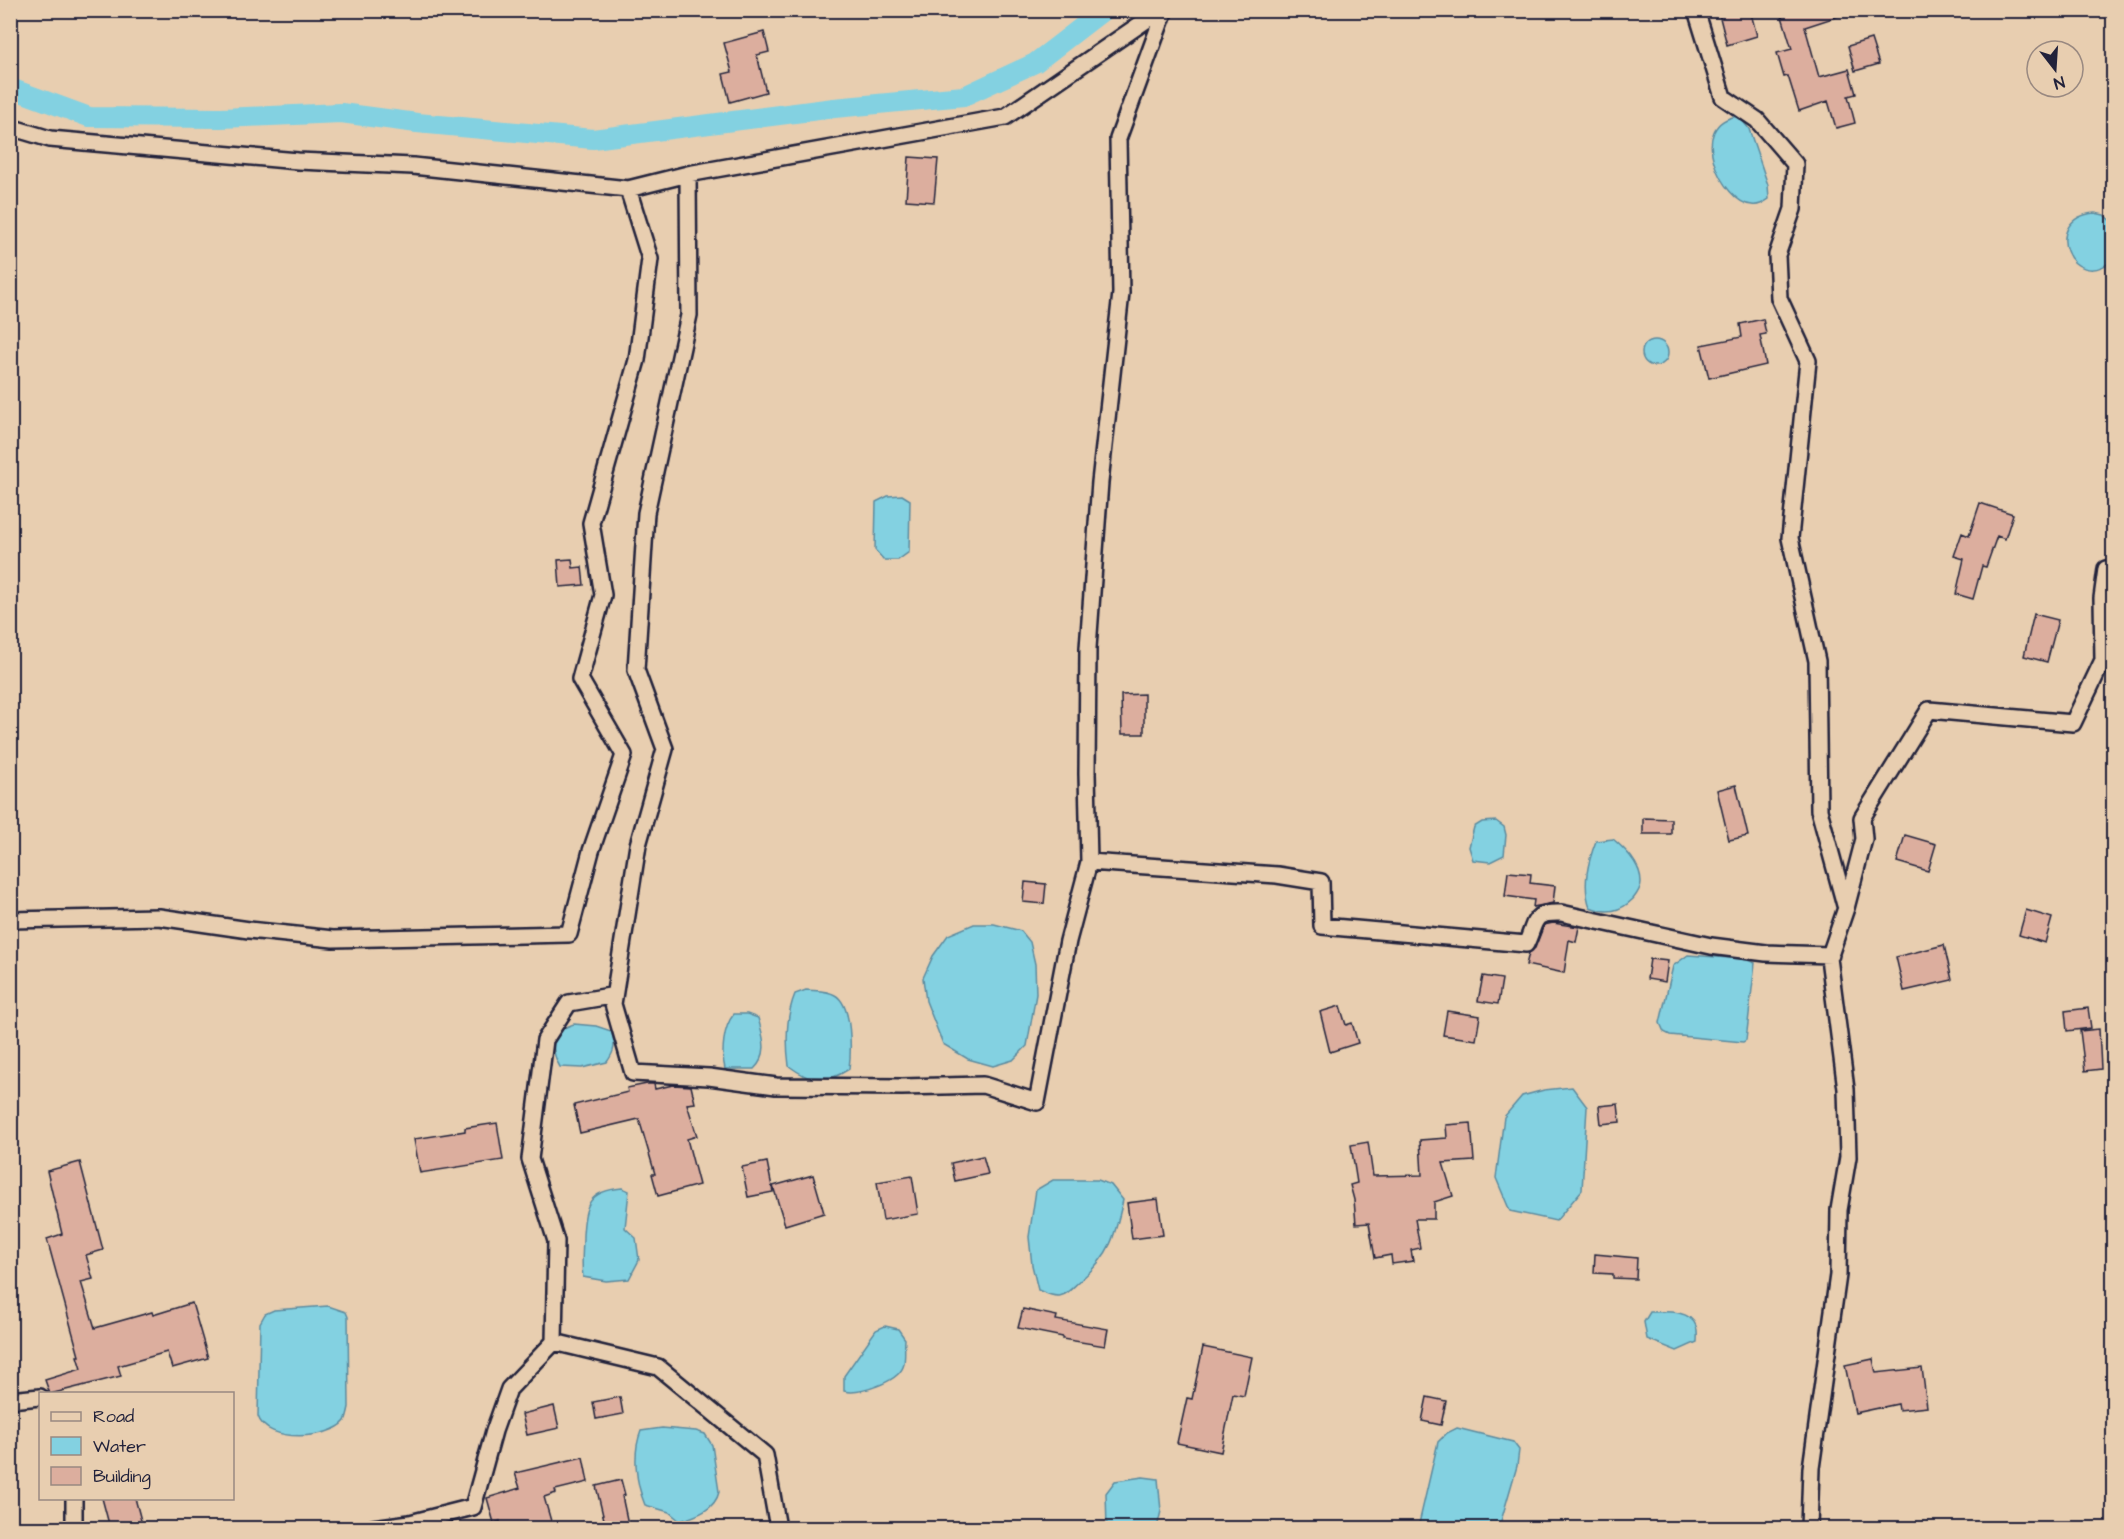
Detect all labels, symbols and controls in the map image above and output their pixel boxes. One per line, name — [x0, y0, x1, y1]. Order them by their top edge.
north arrow — [2025, 39, 2085, 99]
text: N — [2051, 70, 2067, 94]
legend — [39, 1392, 234, 1500]
text: Road — [93, 1404, 134, 1429]
text: Water — [93, 1434, 146, 1459]
text: Building — [93, 1464, 151, 1490]

